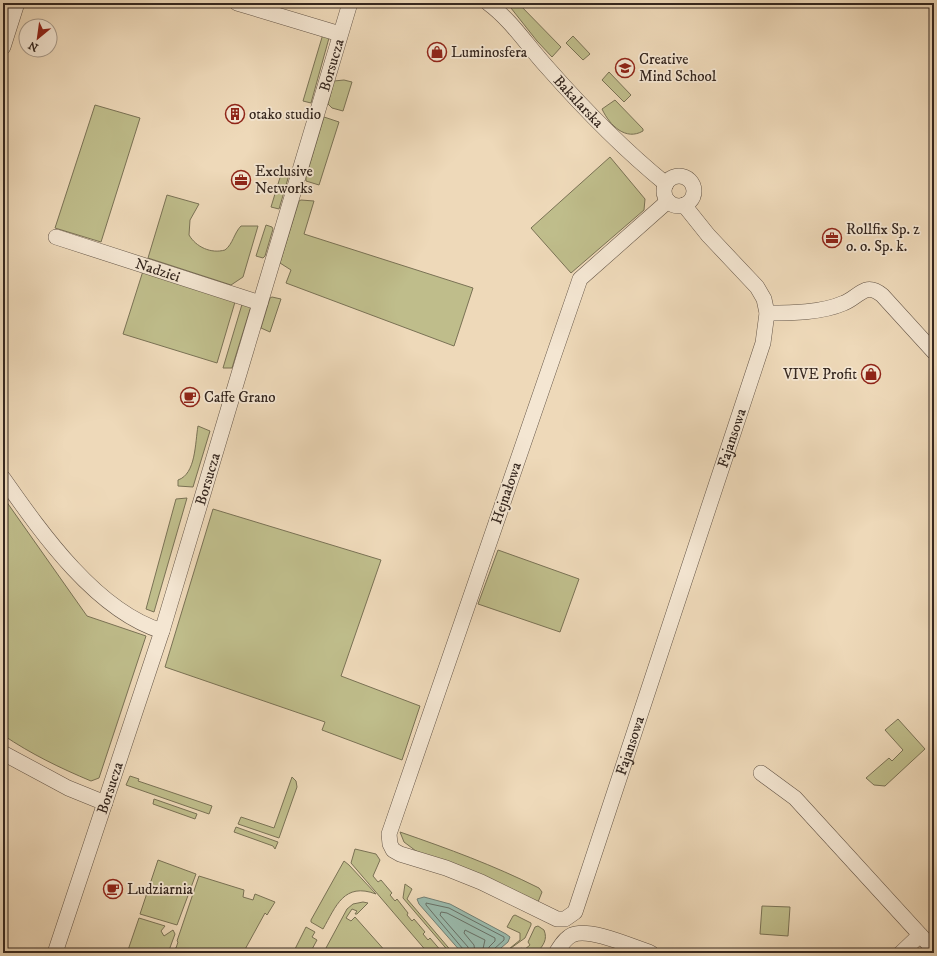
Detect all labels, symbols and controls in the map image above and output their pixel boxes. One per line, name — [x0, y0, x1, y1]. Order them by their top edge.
north arrow — [18, 18, 58, 58]
street label: Borsucza — [315, 36, 349, 94]
text: N — [26, 38, 41, 54]
shop icon: Luminosfera — [426, 41, 448, 63]
place label: Luminosfera — [451, 43, 528, 62]
place label: Creative Mind School — [639, 50, 717, 86]
school or university icon: Creative Mind School — [614, 57, 636, 79]
street label: Bakalarska — [549, 72, 608, 132]
building icon: otako studio — [224, 103, 246, 125]
place label: otako studio — [249, 105, 321, 124]
place label: Exclusive Networks — [255, 162, 313, 198]
office icon: Exclusive Networks — [230, 169, 252, 191]
place label: Rollfix Sp. z o. o. Sp. k. — [846, 220, 920, 256]
office icon: Rollfix Sp. z o. o. Sp. k. — [821, 227, 843, 249]
street label: Nadziei — [133, 254, 183, 287]
shop icon: VIVE Profit — [860, 363, 882, 385]
place label: VIVE Profit — [782, 365, 857, 384]
cafe icon: Caffe Grano — [179, 386, 201, 408]
place label: Caffe Grano — [204, 388, 276, 407]
street label: Fajansowa — [713, 406, 751, 470]
street label: Borsucza — [191, 450, 225, 508]
street label: Hejnałowa — [487, 459, 526, 527]
street label: Fajansowa — [612, 713, 649, 778]
street label: Borsucza — [93, 759, 128, 817]
cafe icon: Ludziarnia — [102, 878, 124, 900]
place label: Ludziarnia — [127, 880, 194, 899]

